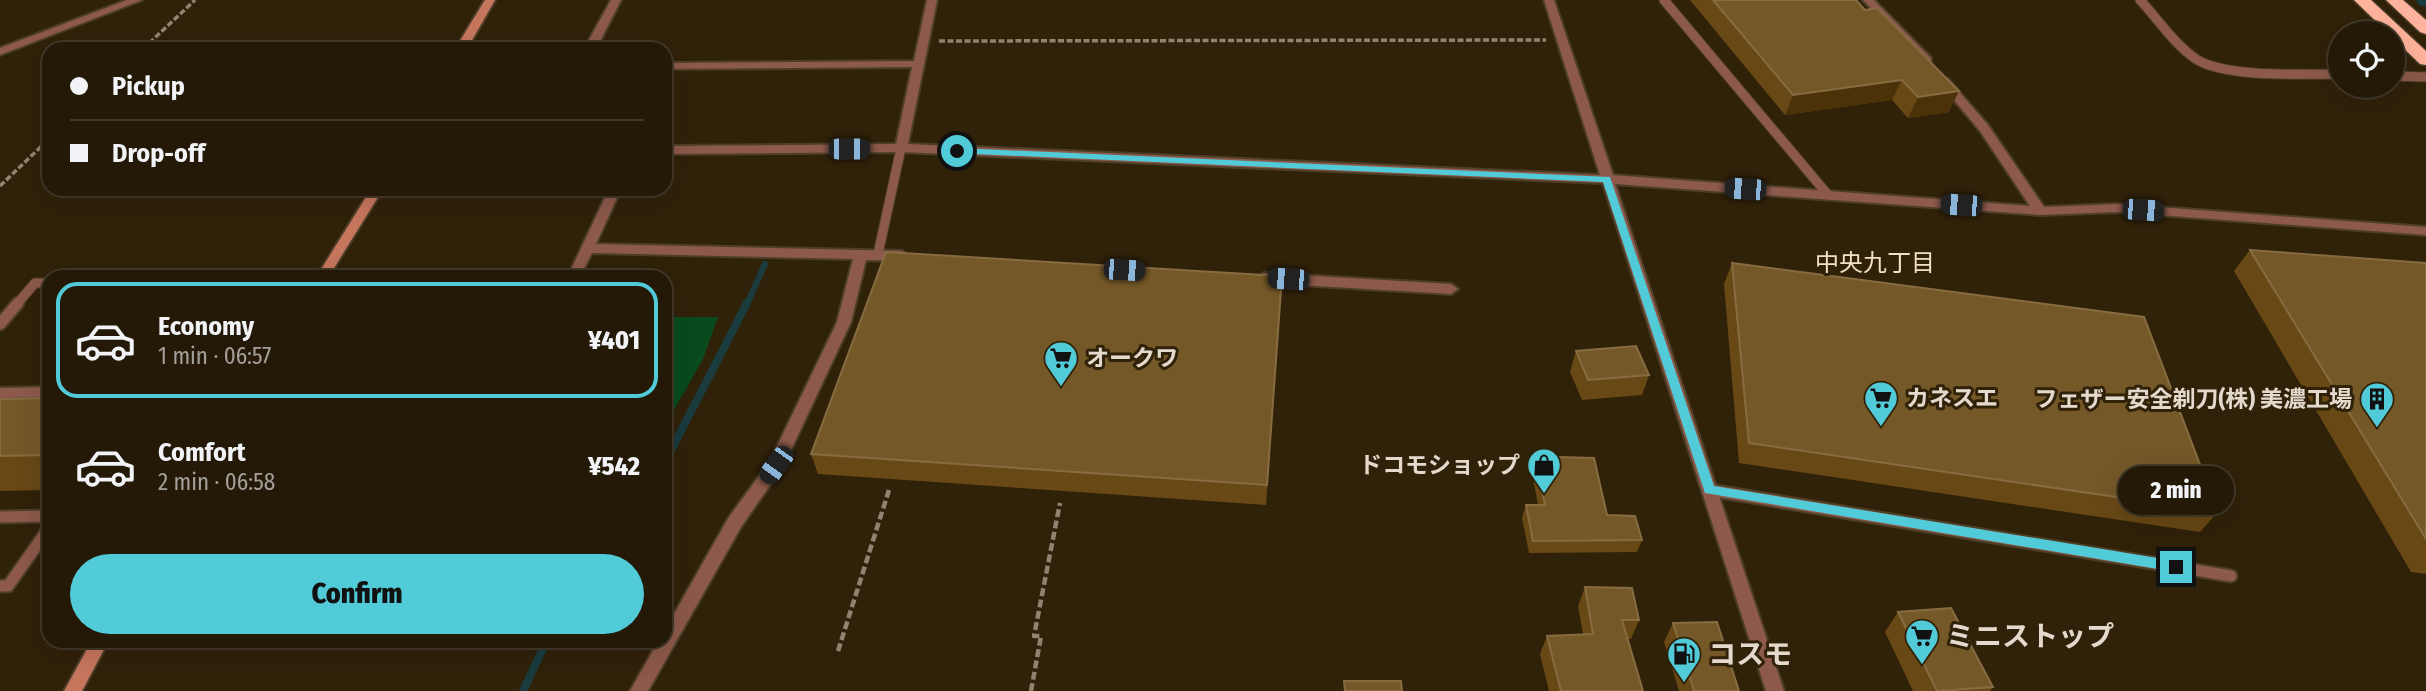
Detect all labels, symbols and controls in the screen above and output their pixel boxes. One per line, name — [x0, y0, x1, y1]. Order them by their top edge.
map controls — [2328, 21, 2405, 98]
button: locate — [2328, 21, 2405, 98]
text: Pickup — [112, 71, 185, 102]
route start — [941, 135, 973, 167]
text: Drop-off — [112, 138, 205, 169]
car — [829, 139, 871, 160]
car — [1724, 177, 1767, 201]
car — [1940, 193, 1983, 217]
car — [2122, 198, 2165, 222]
district label: 中央九丁目 — [1815, 249, 1935, 277]
car — [1103, 258, 1146, 282]
car — [1267, 267, 1310, 291]
icon: car — [74, 309, 137, 372]
text: Economy — [158, 311, 254, 342]
text: ¥401 — [588, 325, 640, 356]
supermarket icon: オークワ — [1042, 339, 1080, 388]
text: 1 min · 06:57 — [158, 342, 271, 370]
place label: オークワ — [1086, 344, 1178, 372]
supermarket icon: カネスエ — [1862, 379, 1900, 428]
building icon: フェザー安全剃刀(株) 美濃工場 — [2358, 380, 2396, 429]
place label: カネスエ — [1906, 384, 1998, 412]
place label: フェザー安全剃刀(株) 美濃工場 — [2034, 385, 2352, 413]
icon: car — [74, 435, 137, 498]
text: Comfort — [158, 437, 246, 468]
car — [756, 442, 797, 488]
shop icon: ドコモショップ — [1525, 446, 1563, 495]
text: ¥542 — [588, 451, 640, 482]
place label: ドコモショップ — [1359, 451, 1520, 479]
callout: 2 min — [2118, 466, 2234, 514]
text: 2 min · 06:58 — [158, 468, 275, 496]
text: 2 min — [2151, 476, 2201, 504]
route end — [2160, 551, 2192, 583]
button: Confirm — [70, 554, 644, 634]
supermarket icon: ミニストップ — [1903, 617, 1941, 666]
place label: ミニストップ — [1946, 620, 2114, 653]
fuel station icon: コスモ — [1665, 635, 1703, 684]
place label: コスモ — [1708, 638, 1792, 671]

